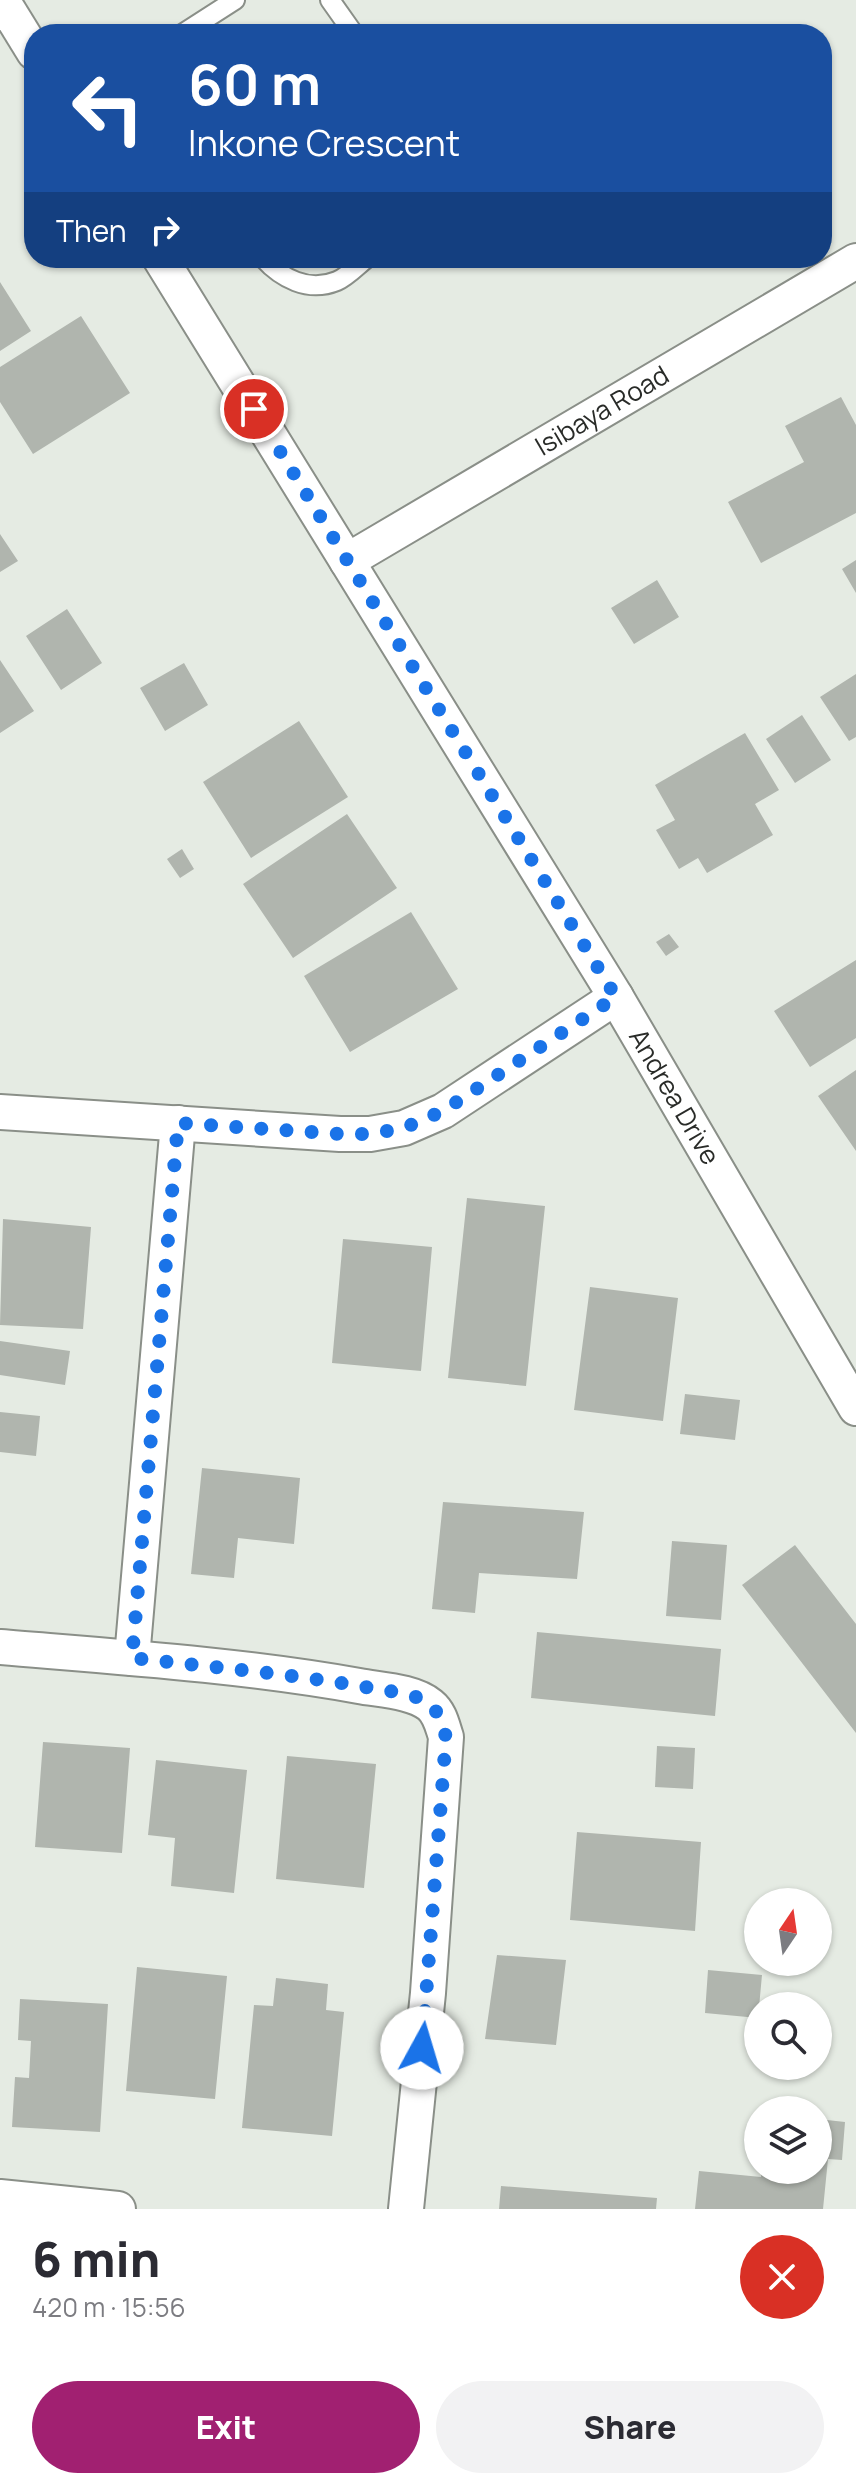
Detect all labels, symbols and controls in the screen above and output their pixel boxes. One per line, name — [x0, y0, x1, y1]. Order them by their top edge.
text: 60 m — [188, 45, 321, 122]
icon: left — [56, 56, 160, 160]
text: Inkone Crescent — [188, 118, 460, 167]
icon: right — [143, 208, 187, 252]
text: Then — [56, 210, 127, 251]
street label: Isibaya Road — [528, 356, 675, 463]
pin — [220, 375, 288, 443]
icon: arrive — [232, 387, 276, 431]
street label: Andrea Drive — [621, 1022, 729, 1171]
north arrow — [744, 1888, 832, 1976]
map controls — [744, 1888, 832, 2184]
button: search — [744, 1992, 832, 2080]
position arrow — [380, 2006, 464, 2090]
button: layers — [744, 2096, 832, 2184]
text: 6 min — [32, 2226, 160, 2291]
button: close — [740, 2235, 824, 2319]
text: 420 m · 15:56 — [32, 2289, 186, 2325]
button: Exit — [32, 2381, 420, 2473]
button: Share — [436, 2381, 824, 2473]

